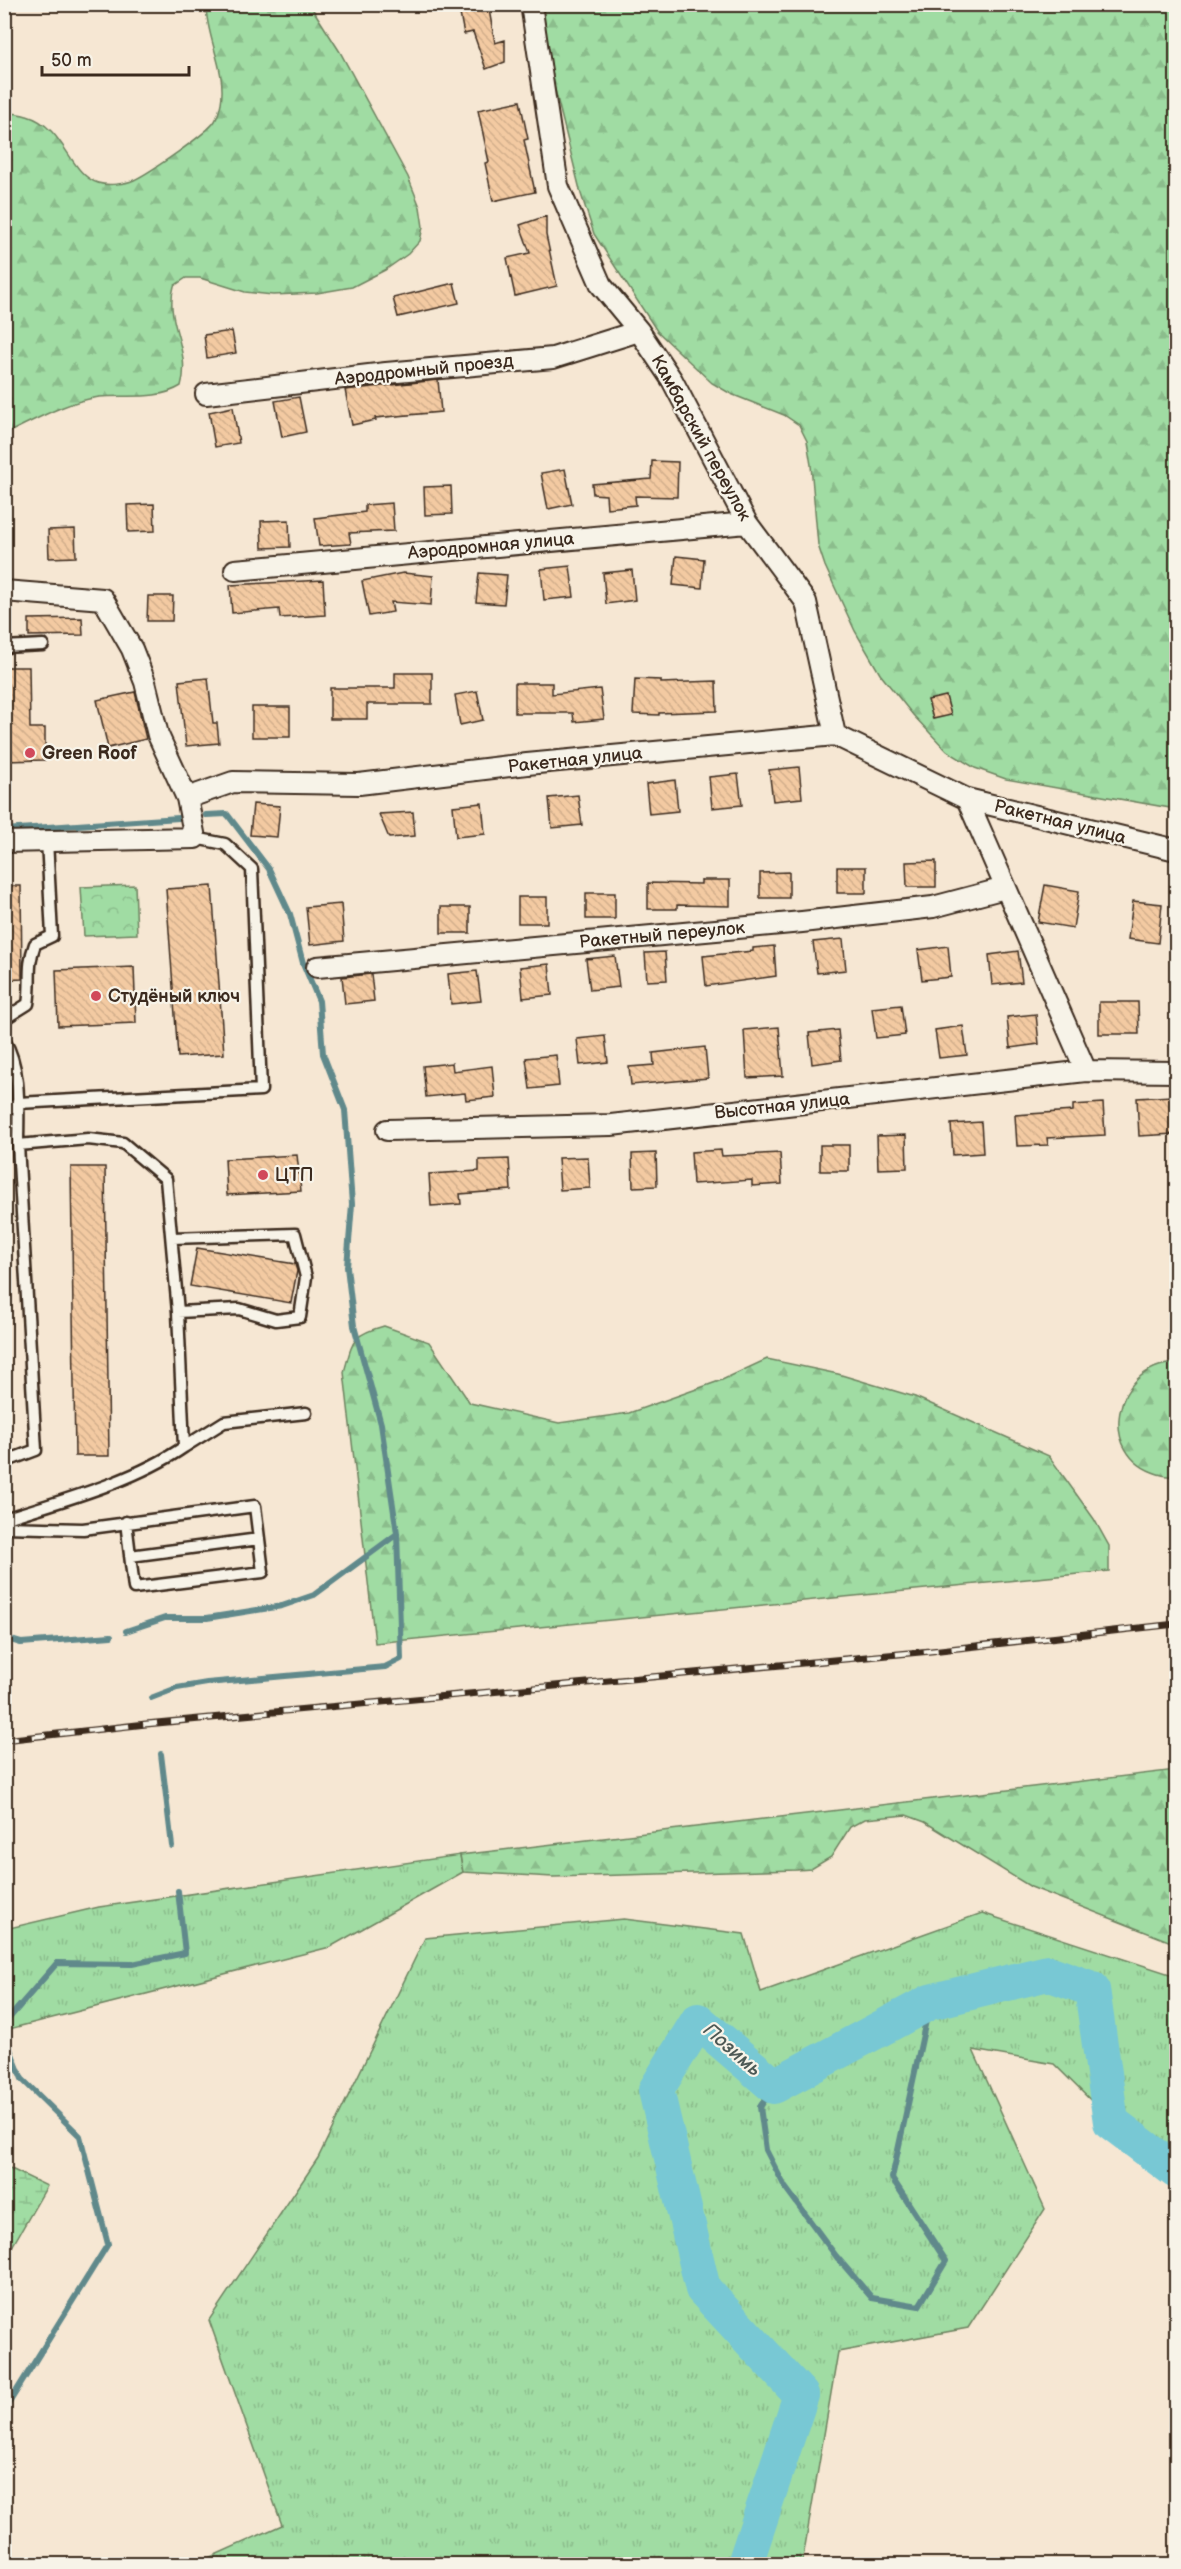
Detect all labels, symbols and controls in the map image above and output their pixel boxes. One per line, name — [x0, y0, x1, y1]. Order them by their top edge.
scale bar — [42, 39, 189, 77]
text: 50 m — [51, 50, 92, 71]
street label: Аэродромный проезд — [333, 350, 514, 390]
street label: Камбарский переулок — [647, 351, 756, 525]
street label: Аэродромная улица — [406, 528, 575, 564]
street label: Ракетная улица — [507, 742, 644, 778]
place label: Green Roof — [42, 743, 137, 764]
marker: Green Roof — [23, 746, 37, 760]
street label: Ракетная улица — [992, 795, 1129, 849]
street label: Ракетный переулок — [578, 917, 746, 953]
place label: Студёный ключ — [108, 986, 240, 1007]
marker: Студёный ключ — [89, 989, 103, 1003]
street label: Высотная улица — [713, 1088, 851, 1124]
place label: ЦТП — [275, 1165, 313, 1186]
marker: ЦТП — [256, 1168, 270, 1182]
water label: Позимь — [698, 2018, 766, 2082]

